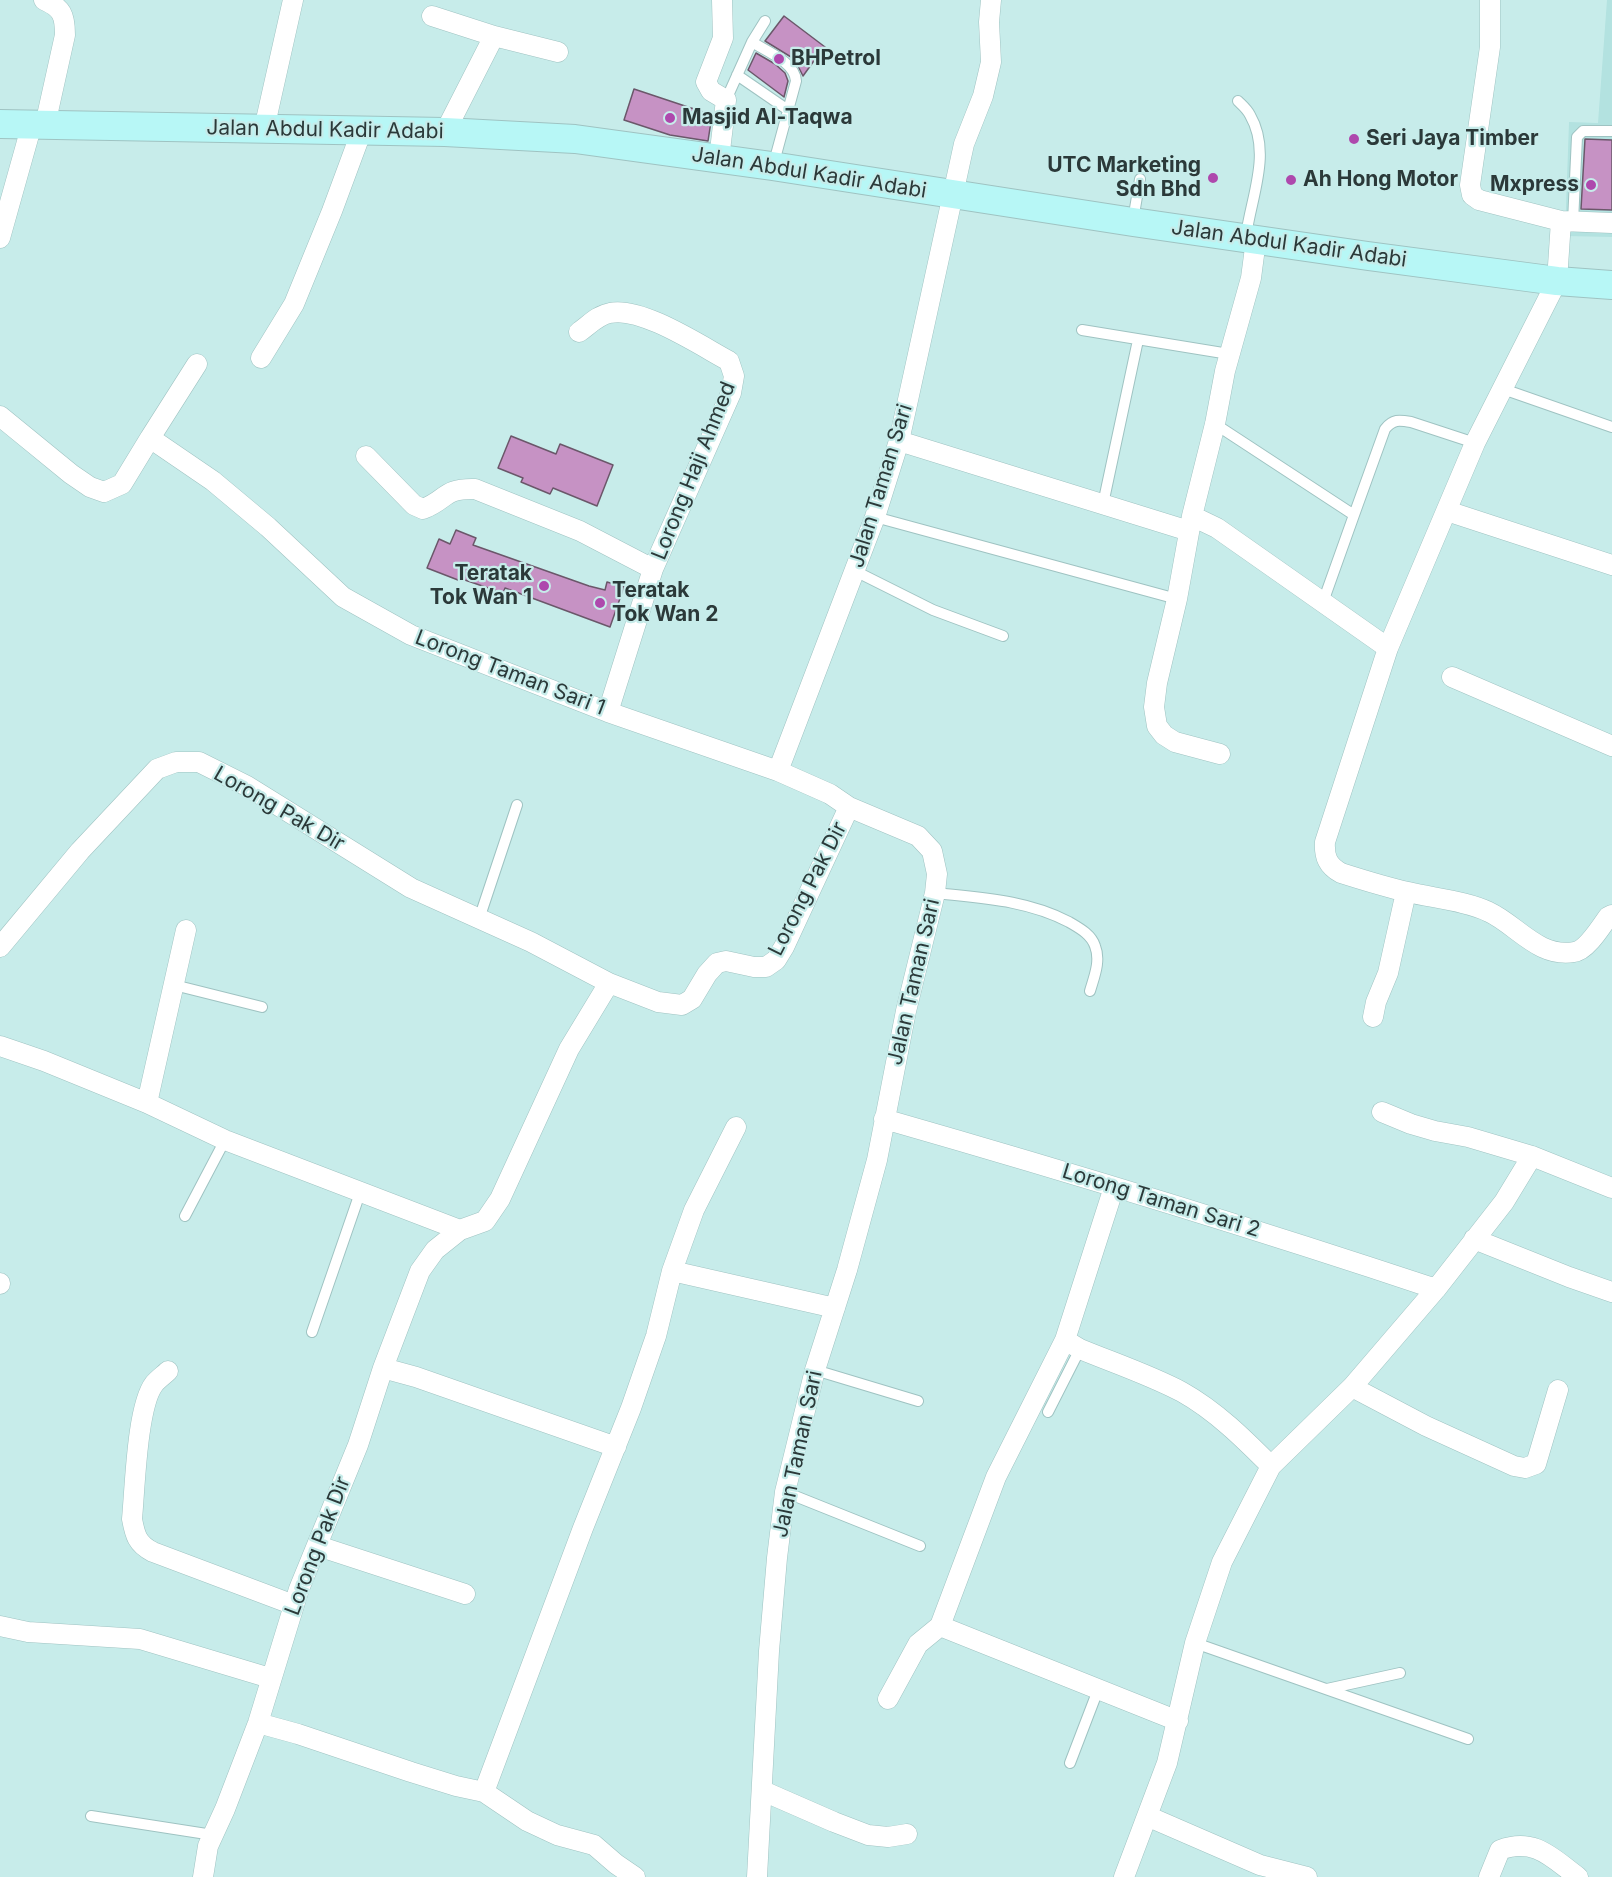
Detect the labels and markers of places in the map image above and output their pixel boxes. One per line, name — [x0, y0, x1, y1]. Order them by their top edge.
place label: BHPetrol — [791, 46, 881, 72]
marker: BHPetrol — [772, 52, 786, 66]
place label: Masjid Al-Taqwa — [682, 105, 853, 131]
marker: Masjid Al-Taqwa — [663, 111, 677, 125]
place label: Seri Jaya Timber — [1366, 126, 1539, 152]
marker: Seri Jaya Timber — [1347, 132, 1361, 146]
place label: UTC Marketing Sdn Bhd — [1047, 153, 1201, 203]
place label: Ah Hong Motor — [1303, 167, 1458, 193]
marker: UTC Marketing Sdn Bhd — [1206, 171, 1220, 185]
place label: Mxpress — [1490, 172, 1579, 198]
marker: Ah Hong Motor — [1284, 173, 1298, 187]
marker: Mxpress — [1584, 178, 1598, 192]
place label: Teratak Tok Wan 1 — [430, 561, 532, 611]
place label: Teratak Tok Wan 2 — [612, 578, 718, 628]
marker: Teratak Tok Wan 1 — [537, 579, 551, 593]
marker: Teratak Tok Wan 2 — [593, 596, 607, 610]

